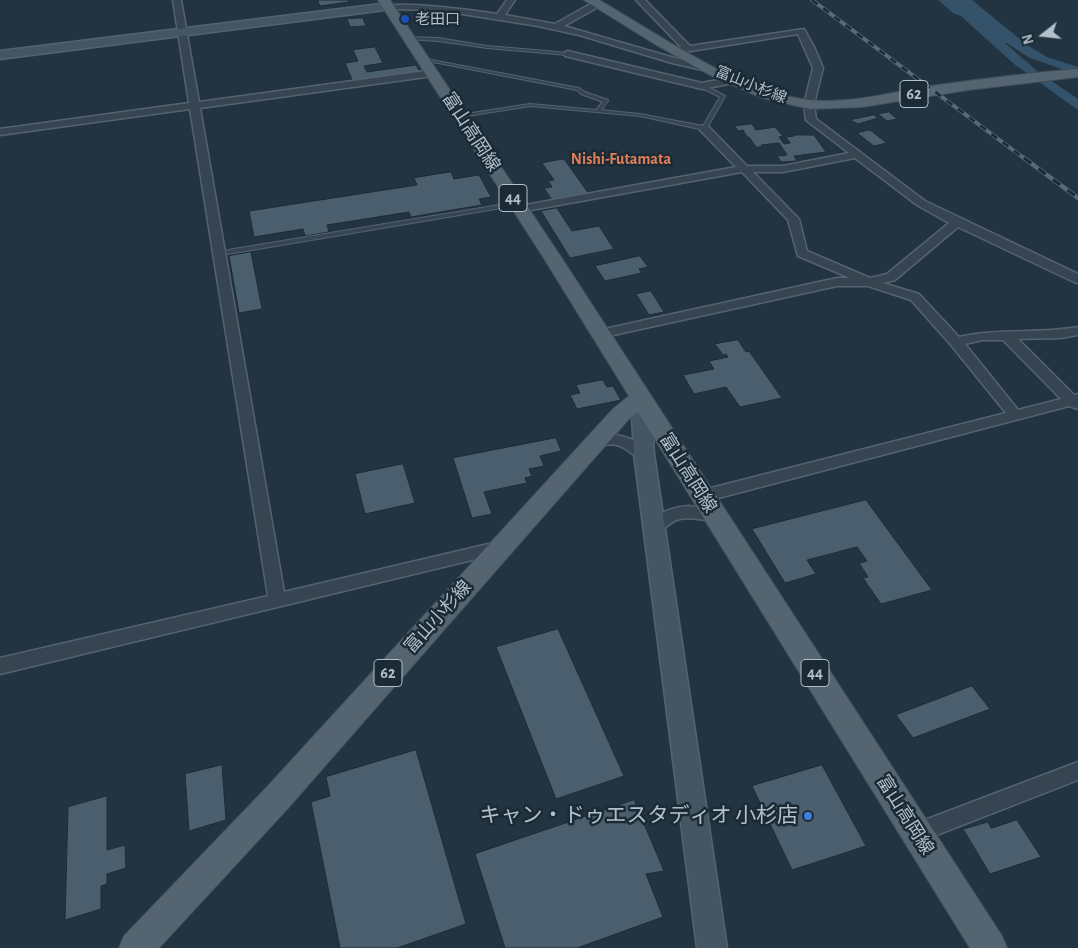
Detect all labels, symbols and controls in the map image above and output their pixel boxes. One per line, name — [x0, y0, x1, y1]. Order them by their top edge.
place label: 老田口 — [415, 10, 460, 28]
north arrow — [1018, 10, 1068, 60]
marker: 老田口 — [399, 13, 411, 25]
text: N — [1021, 33, 1037, 46]
street label: 富山小杉線 — [713, 63, 789, 107]
road number: 62 — [900, 80, 928, 108]
street label: 富山高岡線 — [437, 88, 505, 176]
district label: Nishi-Futamata — [571, 149, 671, 169]
road number: 44 — [499, 184, 527, 212]
street label: 富山高岡線 — [655, 429, 721, 517]
street label: 富山小杉線 — [400, 576, 476, 658]
road number: 62 — [374, 660, 402, 686]
road number: 44 — [801, 660, 829, 686]
street label: 富山高岡線 — [872, 771, 938, 859]
place label: キャン・ドゥエスタディオ 小杉店 — [480, 803, 798, 829]
marker: キャン・ドゥエスタディオ 小杉店 — [802, 810, 814, 822]

